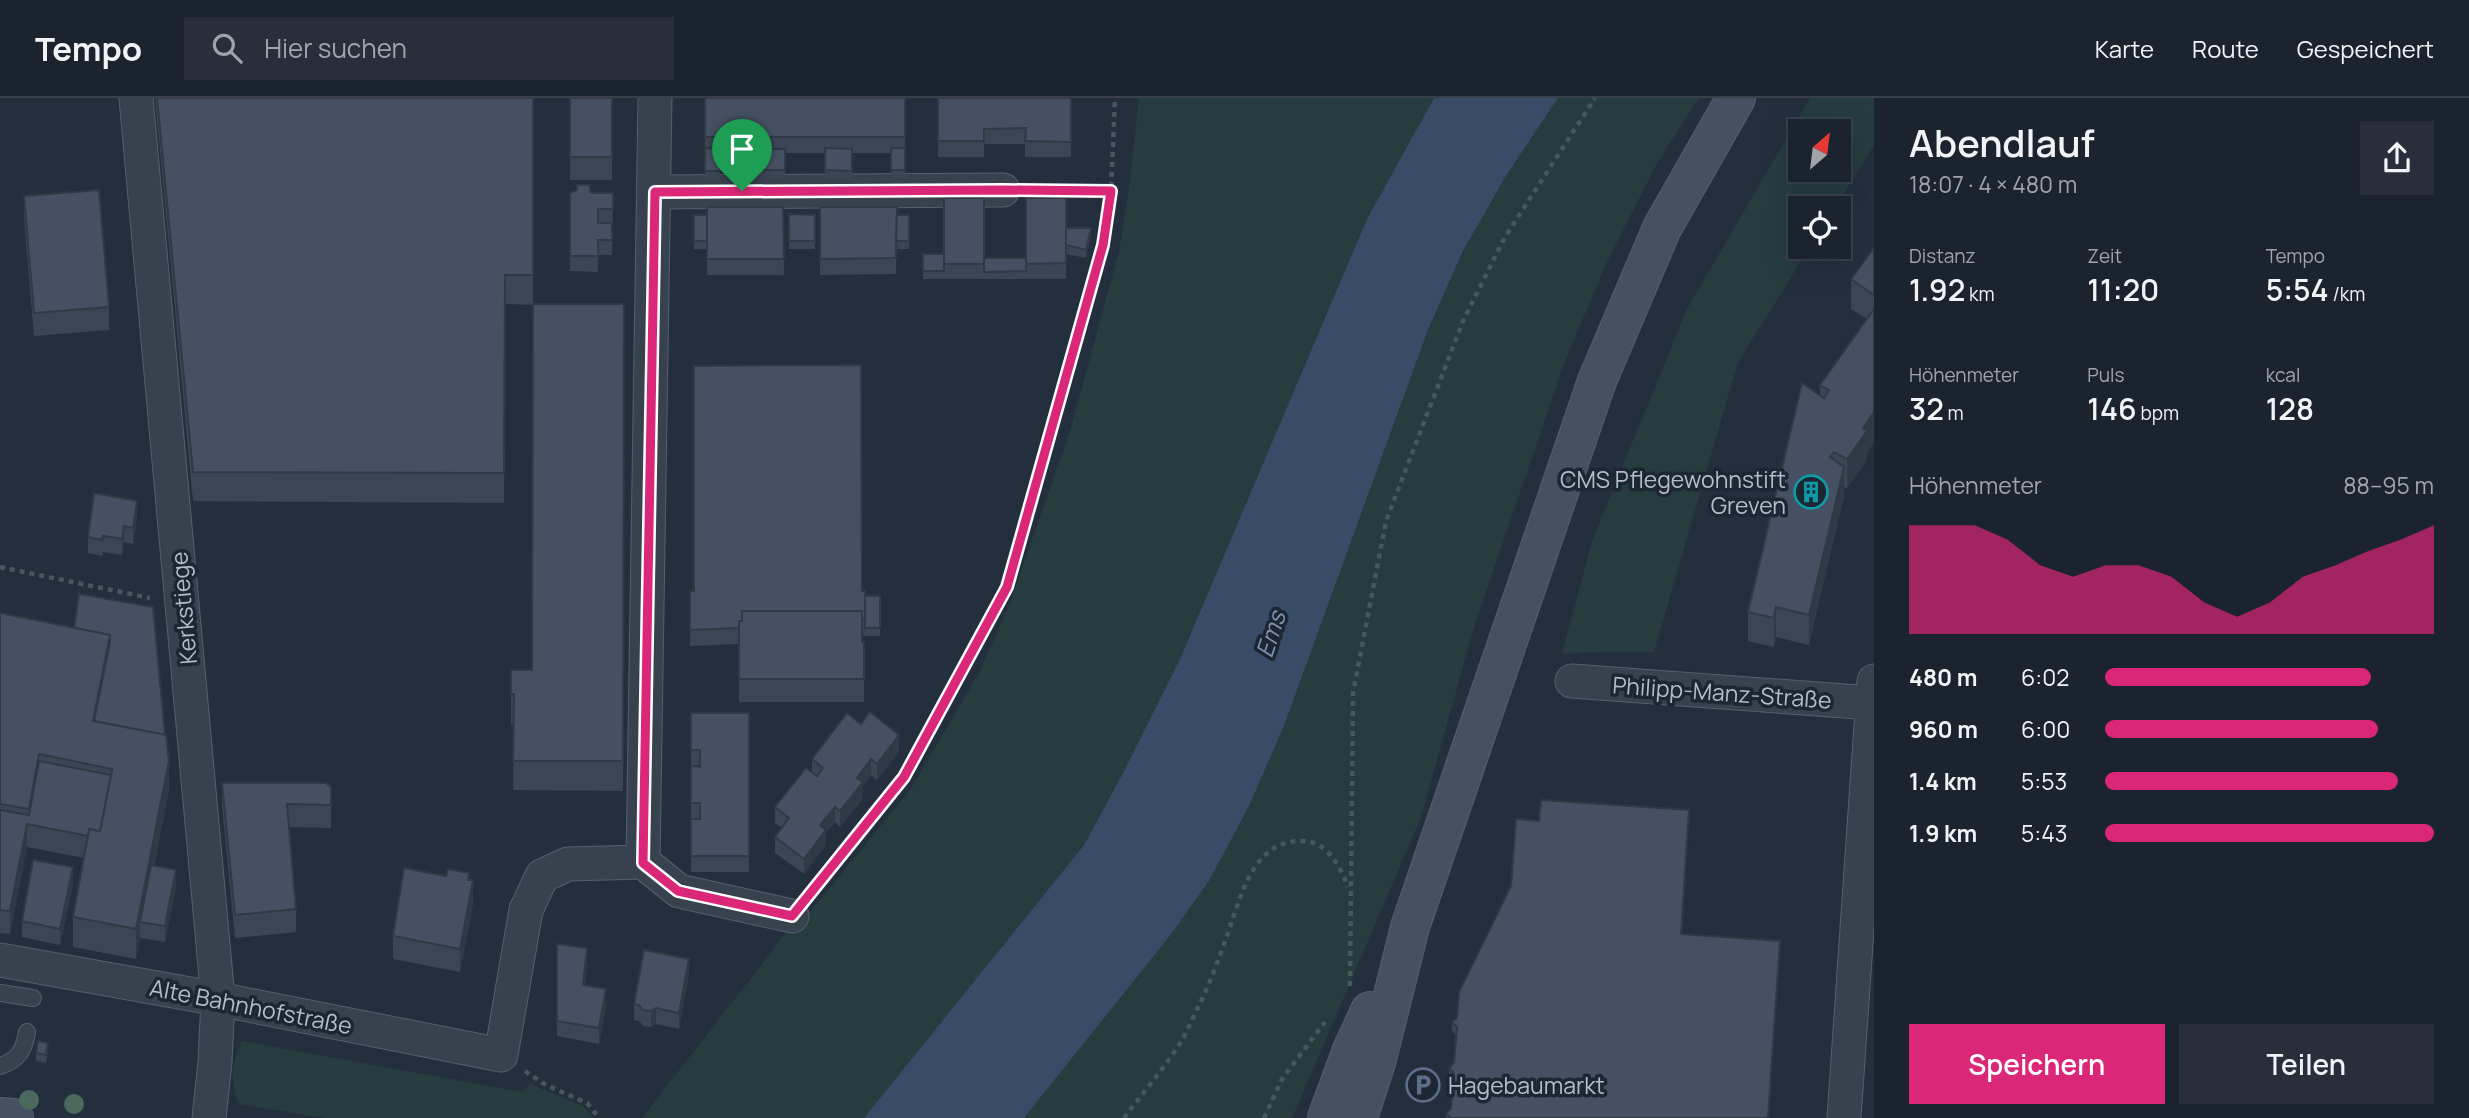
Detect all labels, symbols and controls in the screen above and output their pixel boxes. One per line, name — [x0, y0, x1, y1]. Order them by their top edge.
search box — [184, 17, 674, 80]
text: Tempo — [35, 26, 142, 71]
icon: search — [208, 29, 246, 67]
text: Hier suchen — [264, 30, 407, 66]
text: Karte — [2095, 32, 2154, 65]
text: Route — [2192, 32, 2259, 65]
text: Gespeichert — [2297, 32, 2434, 65]
text: Abendlauf — [1909, 116, 2095, 168]
pin — [712, 119, 772, 191]
north arrow — [1788, 119, 1852, 182]
map controls — [1788, 119, 1851, 259]
button: share — [2360, 121, 2434, 195]
icon: arrive — [723, 130, 761, 168]
text: 18:07 · 4 × 480 m — [1909, 168, 2077, 200]
button: locate — [1788, 196, 1851, 259]
text: Distanz — [1909, 243, 1976, 269]
text: Zeit — [2087, 243, 2122, 269]
text: Tempo — [2266, 243, 2325, 269]
text: 1.92 — [1909, 269, 1965, 310]
text: 11:20 — [2087, 269, 2159, 310]
text: 5:54 — [2266, 269, 2329, 310]
text: km — [1965, 281, 1995, 307]
text: /km — [2329, 281, 2365, 307]
text: Höhenmeter — [1909, 362, 2019, 388]
text: Puls — [2087, 362, 2125, 388]
text: kcal — [2266, 362, 2300, 388]
text: 32 — [1909, 388, 1944, 429]
text: 146 — [2087, 388, 2137, 429]
text: 128 — [2266, 388, 2314, 429]
text: m — [1944, 400, 1964, 426]
text: bpm — [2137, 400, 2179, 426]
place label: CMS Pflegewohnstift Greven — [1560, 463, 1786, 521]
text: Höhenmeter — [1909, 469, 2042, 501]
text: 88–95 m — [2343, 469, 2434, 501]
building icon: CMS Pflegewohnstift Greven — [1792, 473, 1830, 511]
street label: Kerkstiege — [162, 550, 204, 666]
water label: Ems — [1247, 604, 1294, 661]
text: 480 m — [1909, 661, 1978, 693]
text: 6:02 — [2021, 661, 2069, 693]
street label: Philipp-Manz-Straße — [1611, 668, 1833, 716]
text: 960 m — [1909, 713, 1978, 745]
text: 6:00 — [2021, 713, 2070, 745]
text: 1.4 km — [1909, 765, 1977, 797]
text: 5:53 — [2021, 765, 2067, 797]
text: 1.9 km — [1909, 817, 1977, 849]
text: 5:43 — [2021, 817, 2067, 849]
street label: Alte Bahnhofstraße — [147, 971, 355, 1041]
button: Speichern — [1909, 1024, 2165, 1104]
button: Teilen — [2179, 1024, 2434, 1104]
parking icon: Hagebaumarkt — [1404, 1066, 1442, 1104]
place label: Hagebaumarkt — [1448, 1069, 1605, 1101]

